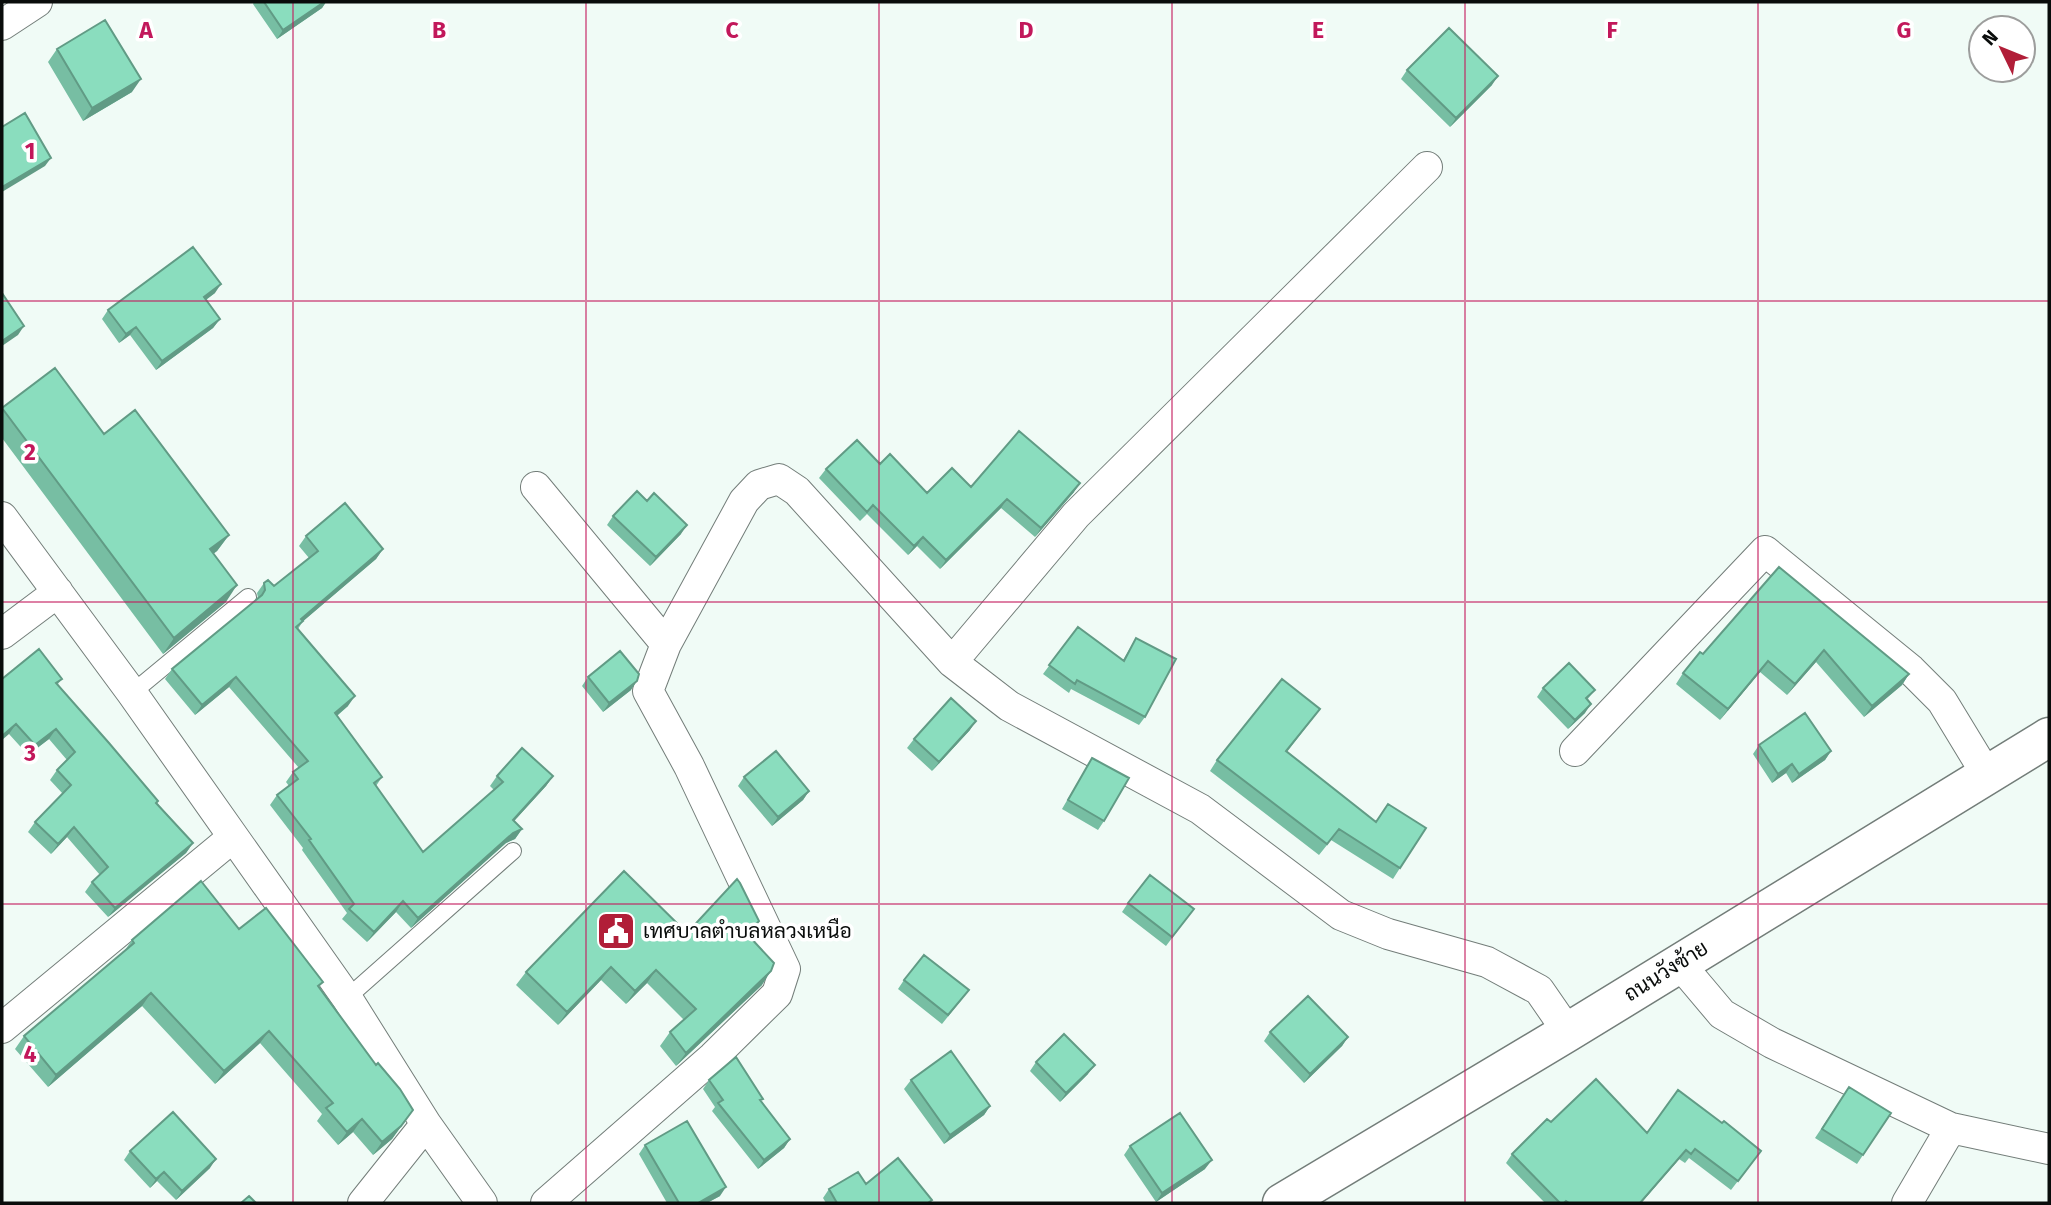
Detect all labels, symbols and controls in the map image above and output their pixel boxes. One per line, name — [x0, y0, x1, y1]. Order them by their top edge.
north arrow — [1967, 14, 2037, 84]
text: A — [138, 16, 153, 44]
text: B — [432, 16, 446, 44]
text: C — [725, 16, 739, 44]
text: D — [1019, 16, 1034, 44]
text: E — [1312, 16, 1324, 44]
text: F — [1606, 16, 1618, 44]
text: G — [1897, 16, 1911, 44]
text: N — [1977, 25, 2003, 50]
text: 1 — [25, 137, 35, 165]
text: 2 — [24, 438, 36, 466]
text: 3 — [23, 739, 36, 767]
public building icon: เทศบาลตำบลหลวงเหนือ — [595, 910, 637, 952]
place label: เทศบาลตำบลหลวงเหนือ — [643, 917, 852, 944]
street label: ถนนวังซ้าย — [1619, 935, 1713, 1007]
text: 4 — [24, 1040, 37, 1068]

